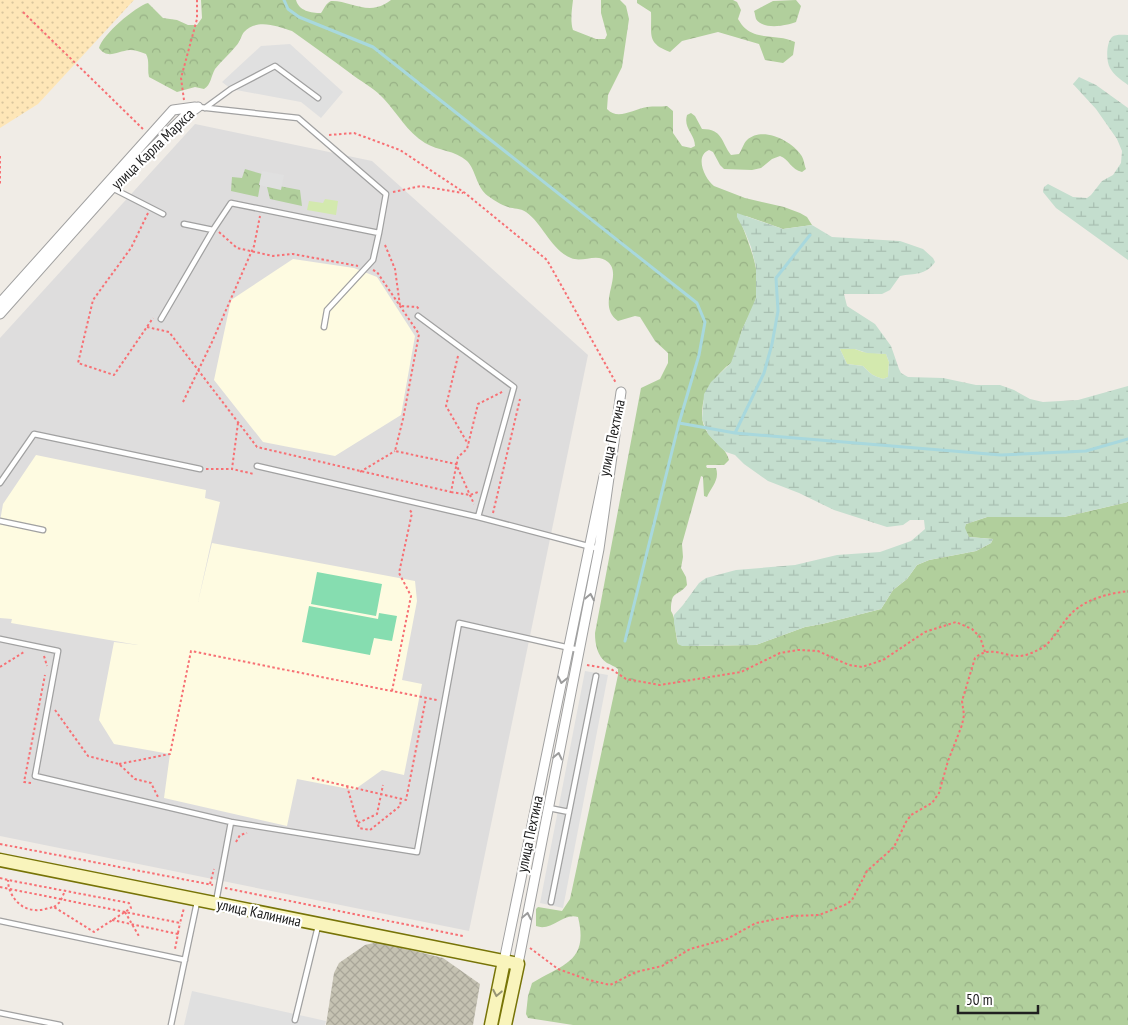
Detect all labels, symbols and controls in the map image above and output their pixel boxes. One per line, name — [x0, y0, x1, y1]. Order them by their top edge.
street label: улица Карла Маркса — [107, 104, 198, 193]
street label: улица Пехтина — [594, 398, 629, 478]
one-way arrow — [584, 593, 594, 602]
one-way arrow — [557, 675, 568, 684]
one-way arrow — [552, 752, 563, 761]
street label: улица Пехтина — [512, 794, 547, 874]
street label: улица Калинина — [215, 894, 303, 931]
one-way arrow — [521, 912, 531, 920]
scale bar — [958, 982, 1038, 1014]
one-way arrow — [493, 988, 503, 997]
text: 50 m — [966, 990, 992, 1009]

